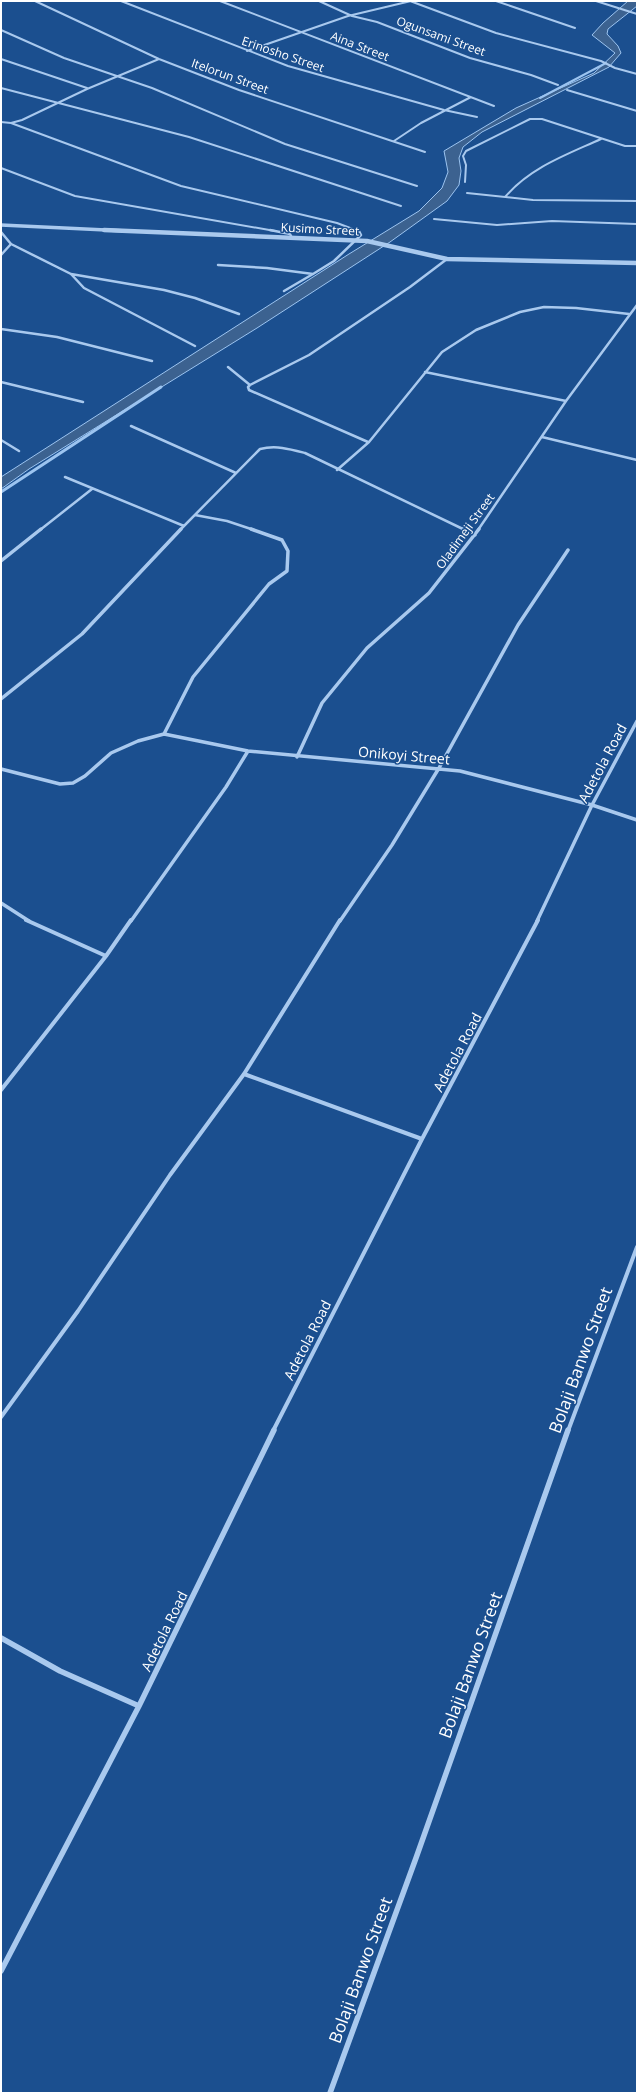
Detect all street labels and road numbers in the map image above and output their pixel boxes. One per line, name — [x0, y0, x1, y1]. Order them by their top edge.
street label: Ogunsami Street — [394, 12, 488, 60]
street label: Aina Street — [328, 27, 392, 65]
street label: Erinosho Street — [240, 32, 326, 76]
street label: Itelorun Street — [189, 54, 271, 98]
street label: Kusimo Street — [280, 218, 360, 240]
street label: Oladimeji Street — [432, 490, 498, 572]
street label: Adetola Road — [573, 720, 631, 806]
street label: Onikoyi Street — [357, 742, 451, 768]
street label: Adetola Road — [428, 1009, 486, 1095]
street label: Bolaji Banwo Street — [543, 1284, 617, 1436]
street label: Adetola Road — [279, 1297, 335, 1383]
street label: Adetola Road — [136, 1588, 192, 1674]
street label: Bolaji Banwo Street — [433, 1589, 507, 1741]
street label: Bolaji Banwo Street — [323, 1894, 397, 2046]

